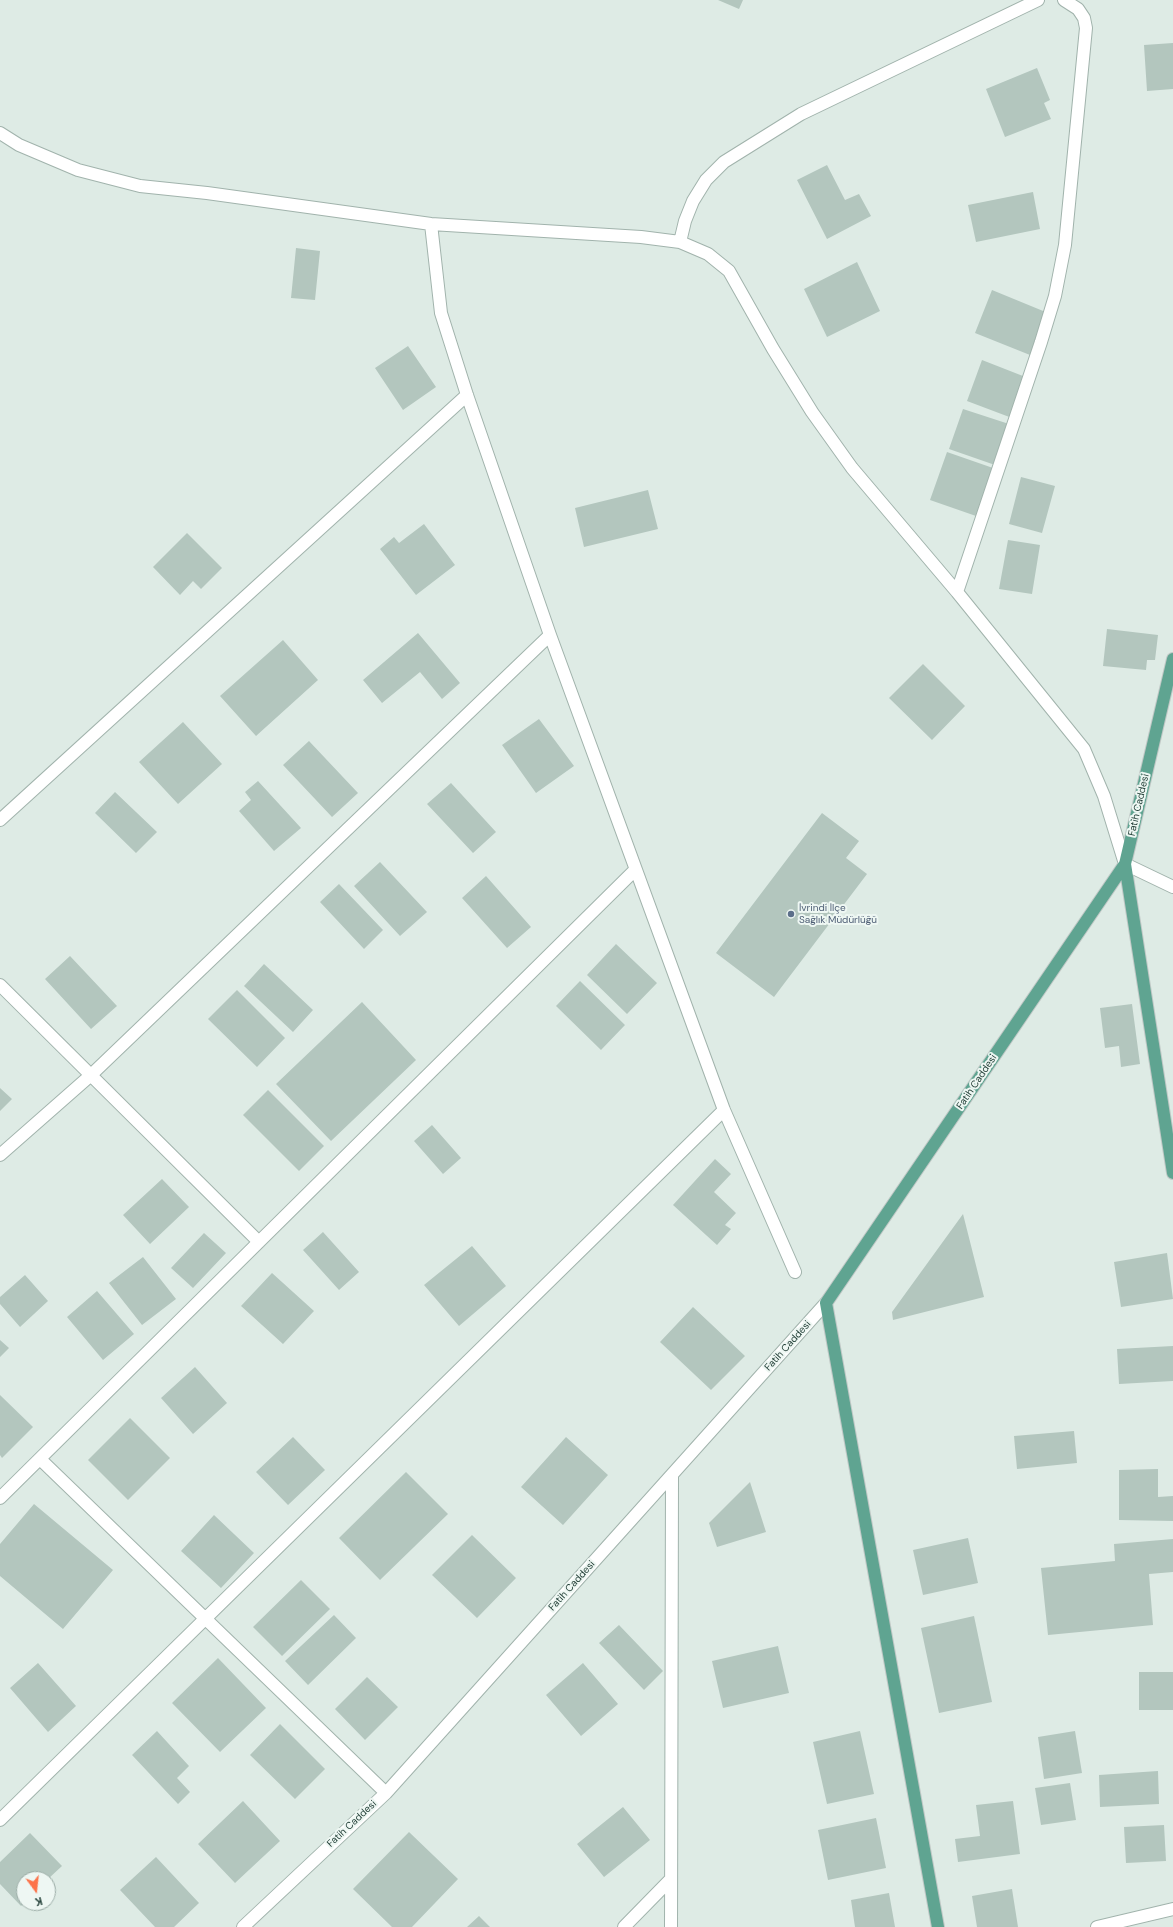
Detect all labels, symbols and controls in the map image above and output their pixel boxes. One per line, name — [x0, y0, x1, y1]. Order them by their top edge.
street label: Fatih Caddesi — [1126, 773, 1152, 837]
place label: İvrindi İlçe Sağlık Müdürlüğü — [799, 902, 877, 926]
marker: İvrindi İlçe Sağlık Müdürlüğü — [786, 909, 796, 919]
street label: Fatih Caddesi — [954, 1052, 1000, 1112]
street label: Fatih Caddesi — [762, 1318, 814, 1374]
street label: Fatih Caddesi — [546, 1558, 598, 1614]
street label: Fatih Caddesi — [325, 1798, 379, 1850]
north arrow — [16, 1871, 56, 1911]
text: K — [34, 1894, 44, 1909]

